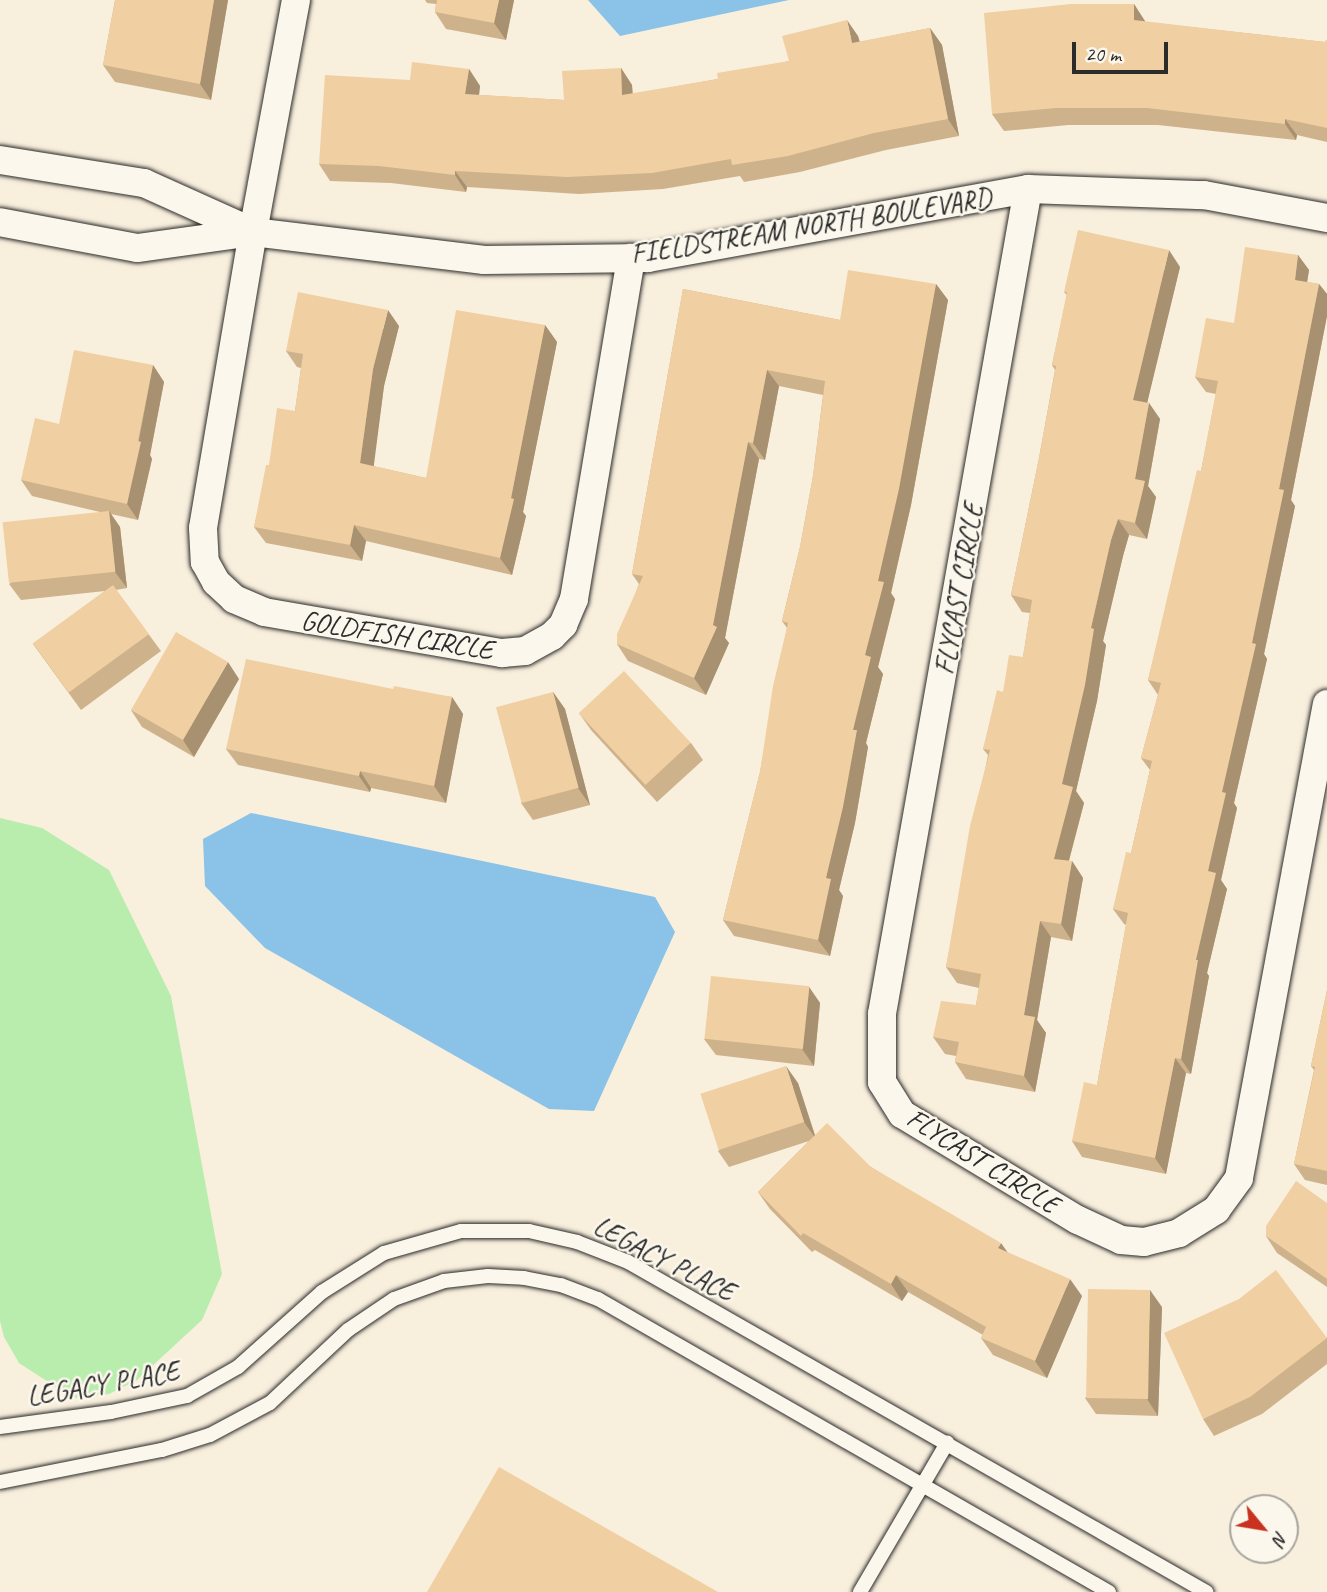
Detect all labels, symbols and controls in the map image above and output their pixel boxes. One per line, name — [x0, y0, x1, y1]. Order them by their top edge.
scale bar — [1075, 28, 1171, 72]
text: 20 m — [1085, 41, 1121, 67]
street label: FIELDSTREAM NORTH BOULEVARD — [627, 181, 995, 271]
street label: FLYCAST CIRCLE — [927, 501, 991, 677]
street label: GOLDFISH CIRCLE — [299, 603, 495, 667]
street label: FLYCAST CIRCLE — [901, 1101, 1065, 1221]
street label: LEGACY PLACE — [588, 1209, 740, 1309]
street label: LEGACY PLACE — [24, 1354, 182, 1414]
north arrow — [1229, 1494, 1299, 1564]
text: N — [1267, 1527, 1294, 1550]

